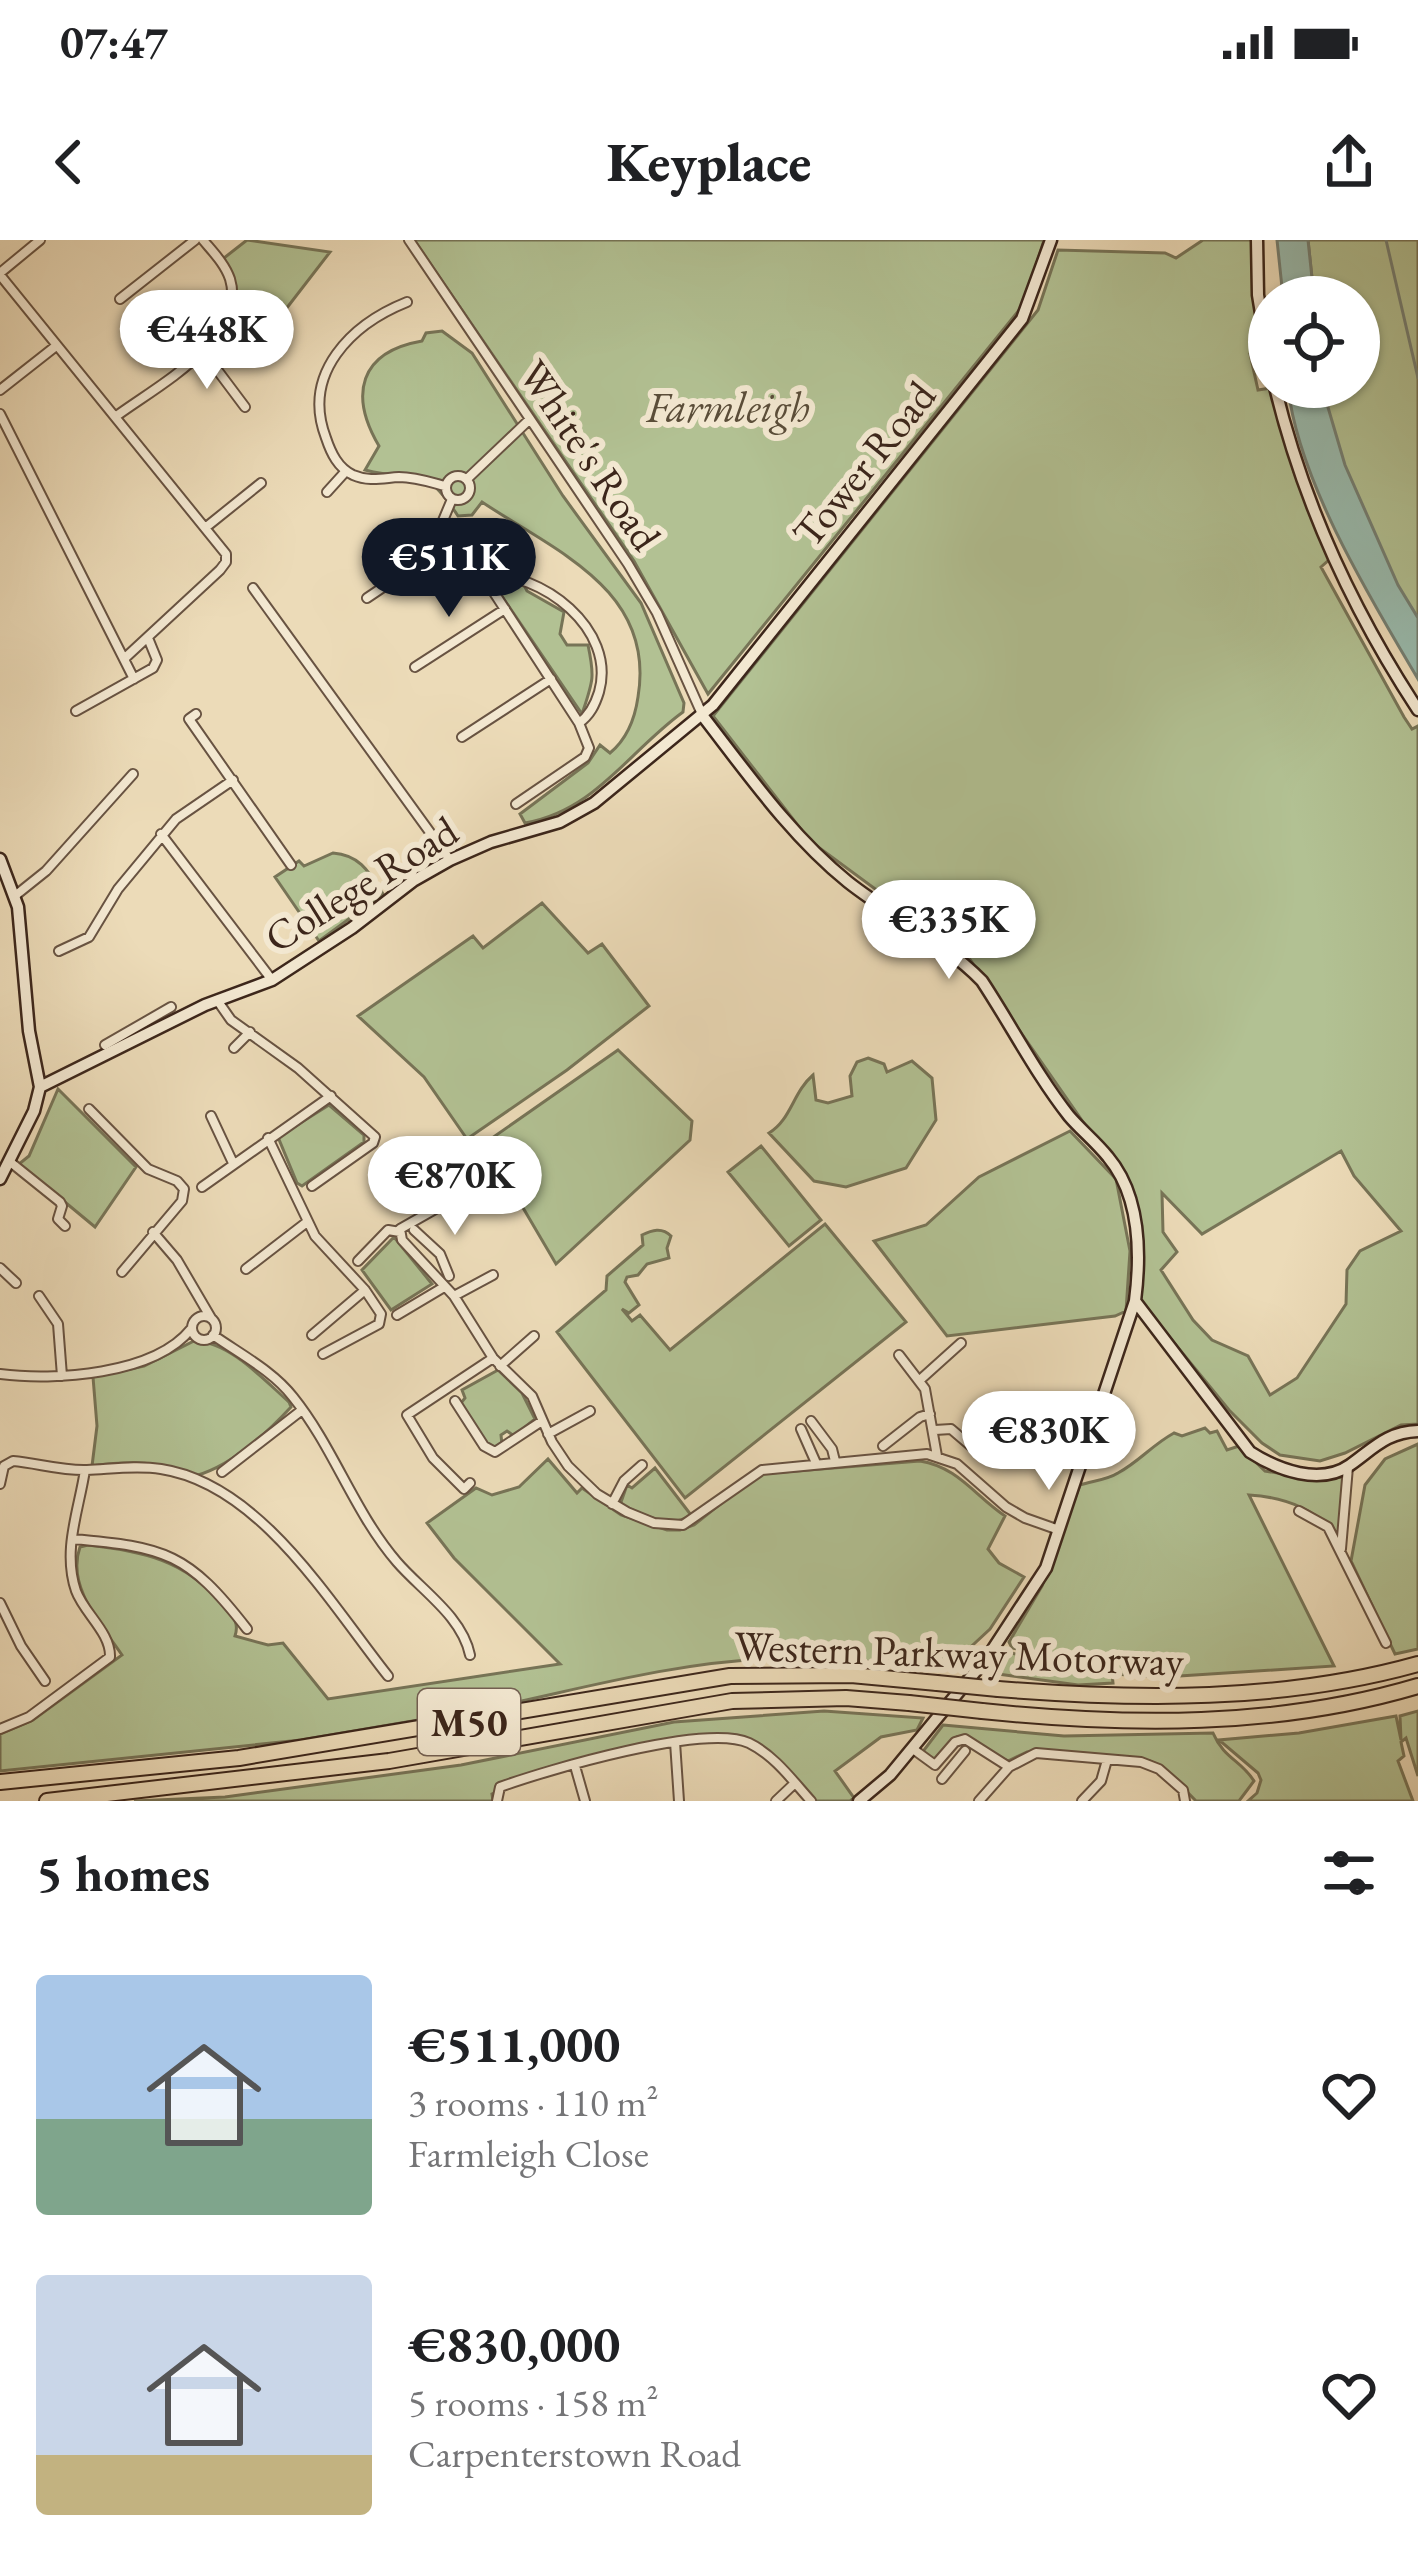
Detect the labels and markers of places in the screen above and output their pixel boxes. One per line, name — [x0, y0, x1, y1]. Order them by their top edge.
pin: €448K — [123, 290, 291, 392]
pin: €511K — [365, 518, 533, 620]
pin: €335K — [865, 880, 1033, 982]
pin: €870K — [371, 1136, 539, 1238]
pin: €830K — [965, 1391, 1133, 1493]

